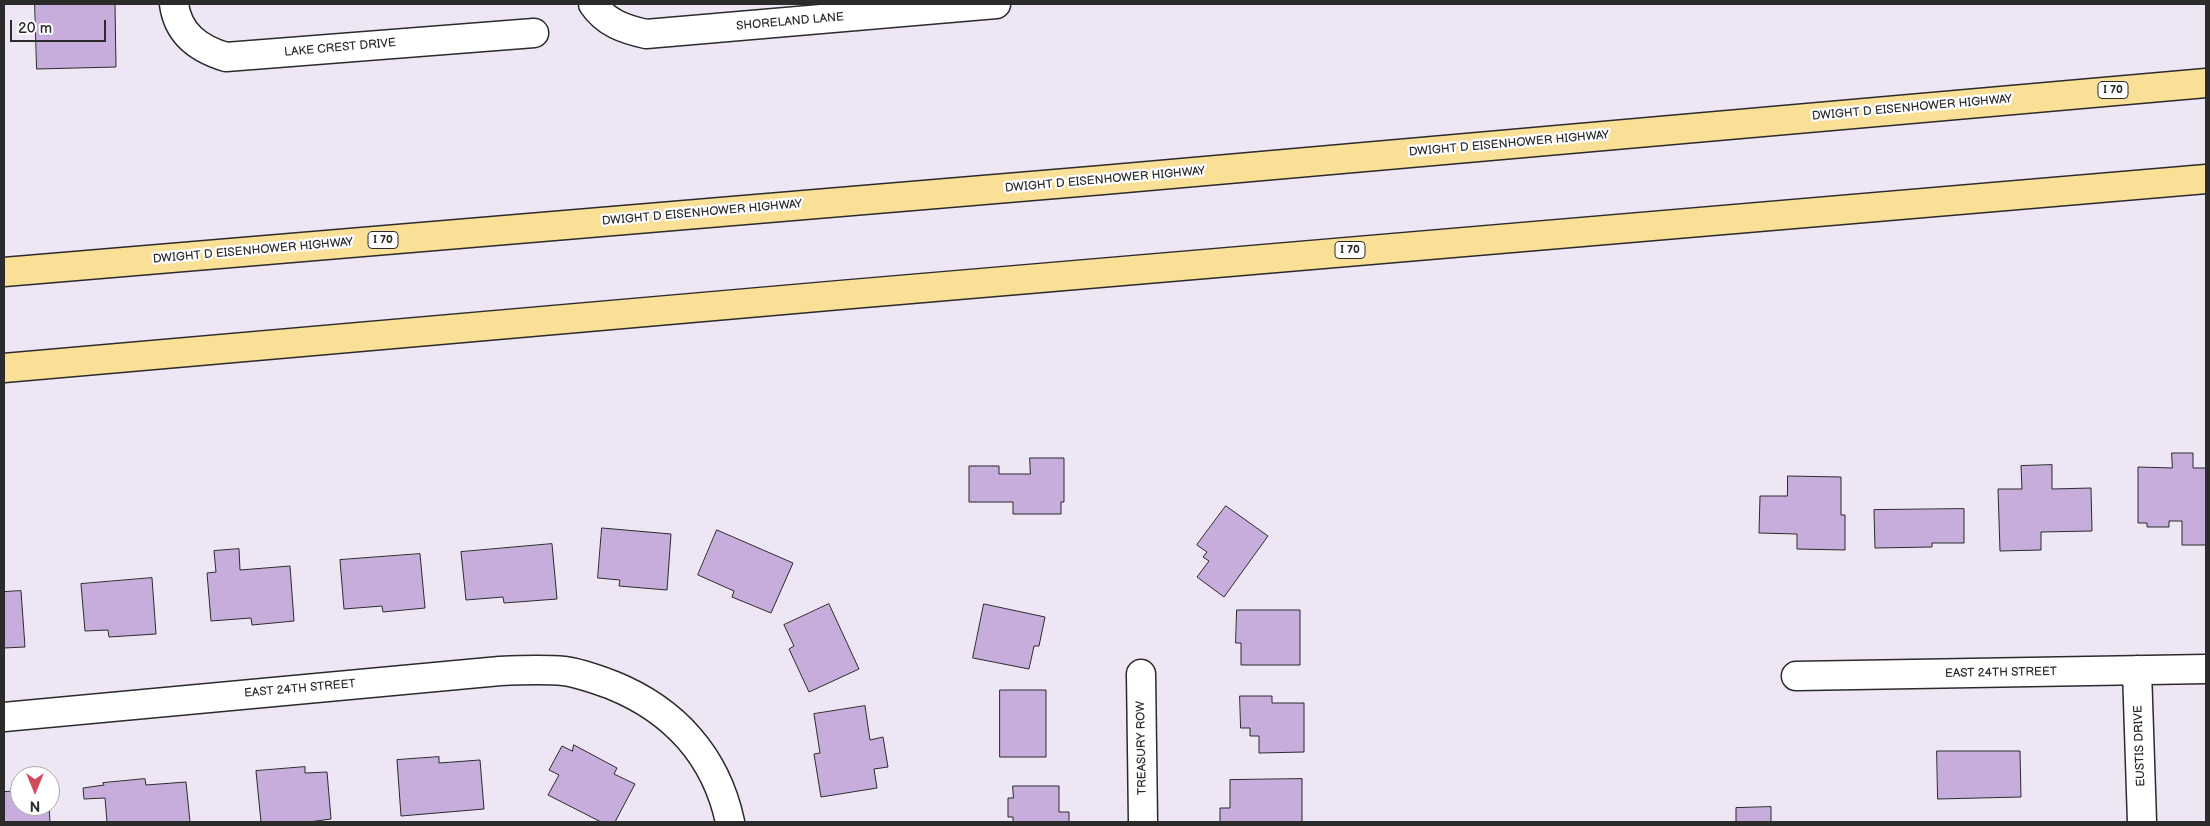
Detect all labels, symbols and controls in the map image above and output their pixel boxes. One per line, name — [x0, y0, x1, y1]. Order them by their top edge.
scale bar — [12, 10, 109, 42]
street label: SHORELAND LANE — [736, 10, 844, 34]
text: 20 m — [18, 19, 52, 38]
street label: LAKE CREST DRIVE — [284, 36, 396, 60]
road number: I 70 — [2098, 82, 2128, 98]
street label: DWIGHT D EISENHOWER HIGHWAY — [1811, 92, 2013, 124]
street label: DWIGHT D EISENHOWER HIGHWAY — [1408, 128, 1610, 160]
street label: DWIGHT D EISENHOWER HIGHWAY — [1004, 164, 1206, 196]
street label: DWIGHT D EISENHOWER HIGHWAY — [601, 197, 803, 229]
road number: I 70 — [368, 232, 398, 248]
street label: DWIGHT D EISENHOWER HIGHWAY — [152, 235, 354, 267]
road number: I 70 — [1335, 242, 1365, 258]
street label: EAST 24TH STREET — [1945, 665, 2057, 681]
street label: EAST 24TH STREET — [244, 677, 356, 701]
street label: TREASURY ROW — [1134, 701, 1150, 795]
street label: EUSTIS DRIVE — [2131, 705, 2149, 787]
north arrow — [10, 766, 60, 816]
text: N — [30, 797, 40, 814]

